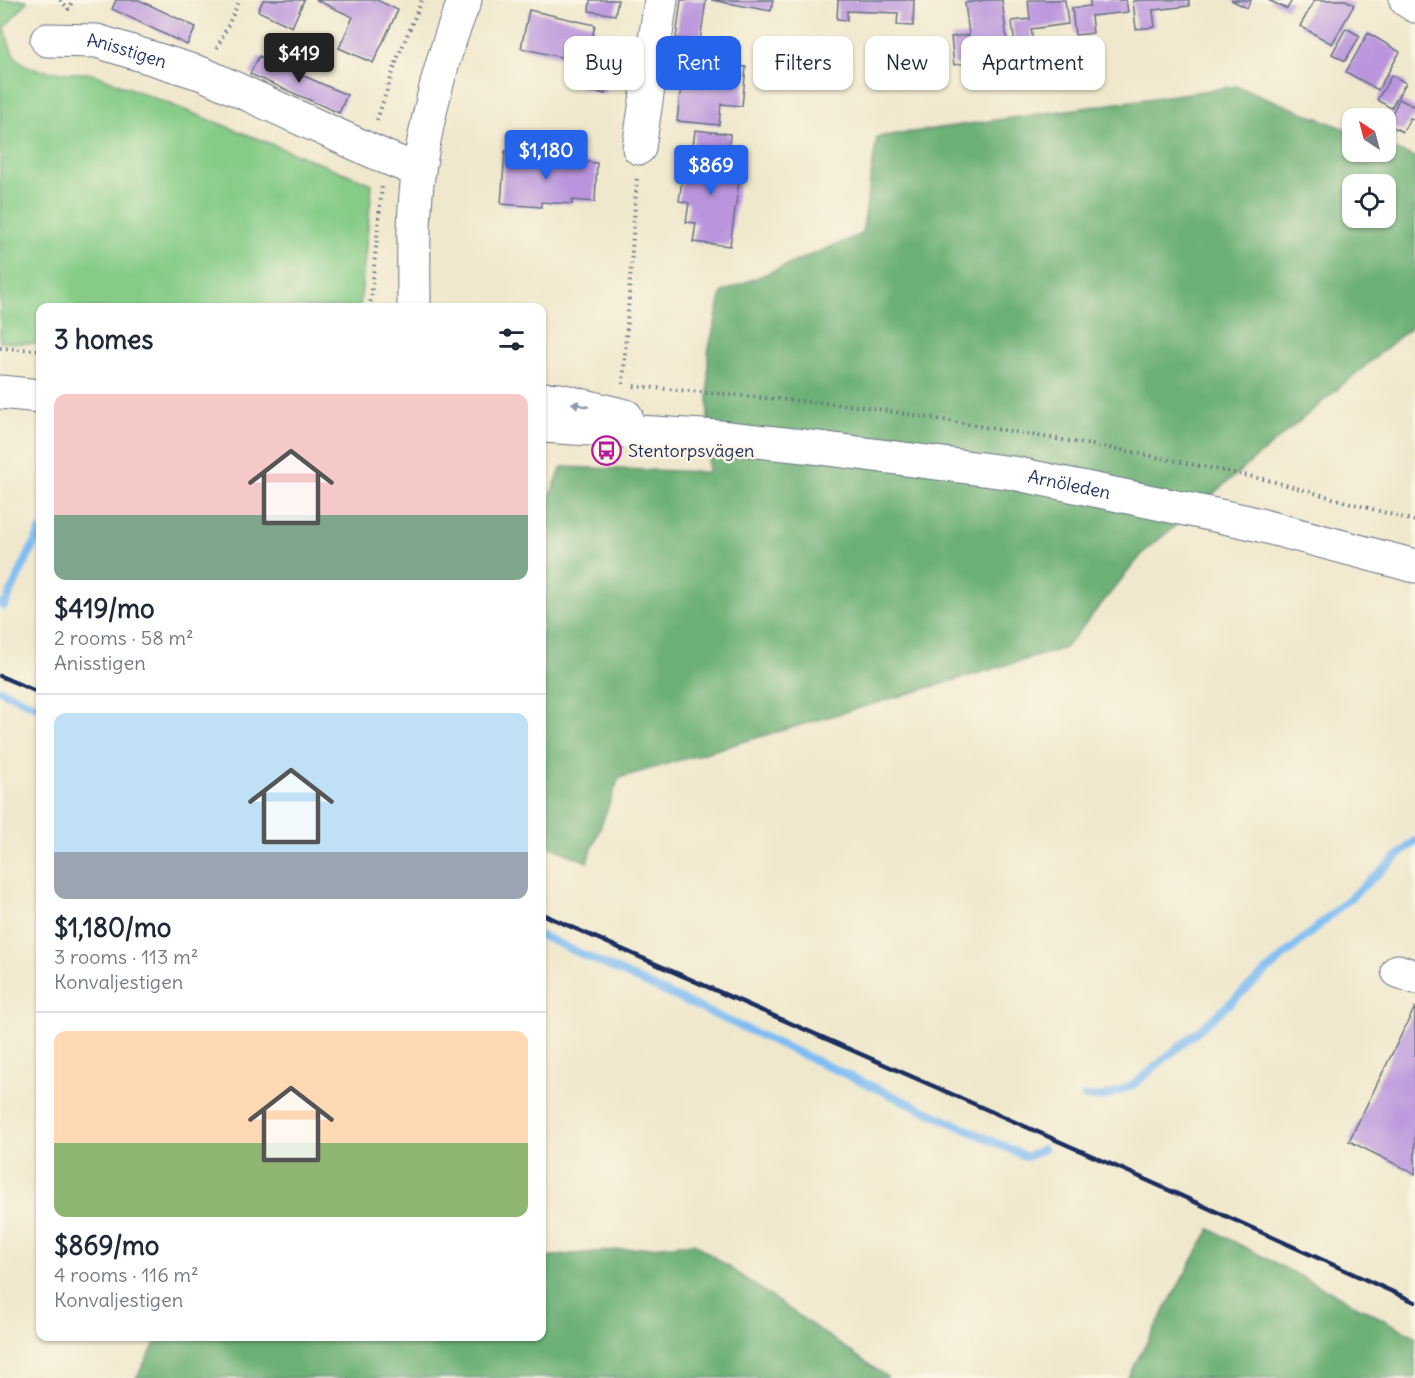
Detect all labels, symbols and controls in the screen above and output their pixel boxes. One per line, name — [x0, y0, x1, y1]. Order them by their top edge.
street label: Anisstigen — [86, 29, 170, 73]
pin: $419 — [263, 33, 335, 84]
chip: Buy — [564, 36, 644, 90]
chip: Rent — [656, 36, 741, 90]
chip: Filters — [753, 36, 853, 90]
chip: New — [865, 36, 949, 90]
chip: Apartment — [961, 36, 1105, 90]
text: $419 — [278, 40, 320, 65]
north arrow — [1342, 108, 1396, 162]
map controls — [1342, 108, 1396, 228]
pin: $1,180 — [497, 130, 595, 181]
text: $1,180 — [519, 137, 573, 162]
pin: $869 — [675, 145, 747, 196]
text: $869 — [688, 152, 734, 177]
button: locate — [1342, 174, 1396, 228]
text: 3 homes — [54, 323, 153, 356]
icon: filters — [495, 323, 528, 356]
one-way arrow — [571, 399, 589, 409]
icon: home — [237, 433, 345, 541]
bus stop icon: Stentorpsvägen — [591, 435, 623, 467]
place label: Stentorpsvägen — [628, 439, 755, 462]
street label: Arnöleden — [1026, 464, 1113, 504]
text: $419/mo — [54, 592, 155, 625]
text: 2 rooms · 58 m² — [54, 625, 194, 650]
text: Anisstigen — [54, 650, 146, 675]
icon: home — [237, 752, 345, 860]
text: $1,180/mo — [54, 911, 171, 944]
text: 3 rooms · 113 m² — [54, 944, 198, 969]
text: Konvaljestigen — [54, 969, 183, 994]
icon: home — [237, 1070, 345, 1178]
text: $869/mo — [54, 1229, 159, 1262]
text: 4 rooms · 116 m² — [54, 1262, 199, 1287]
text: Konvaljestigen — [54, 1287, 183, 1312]

